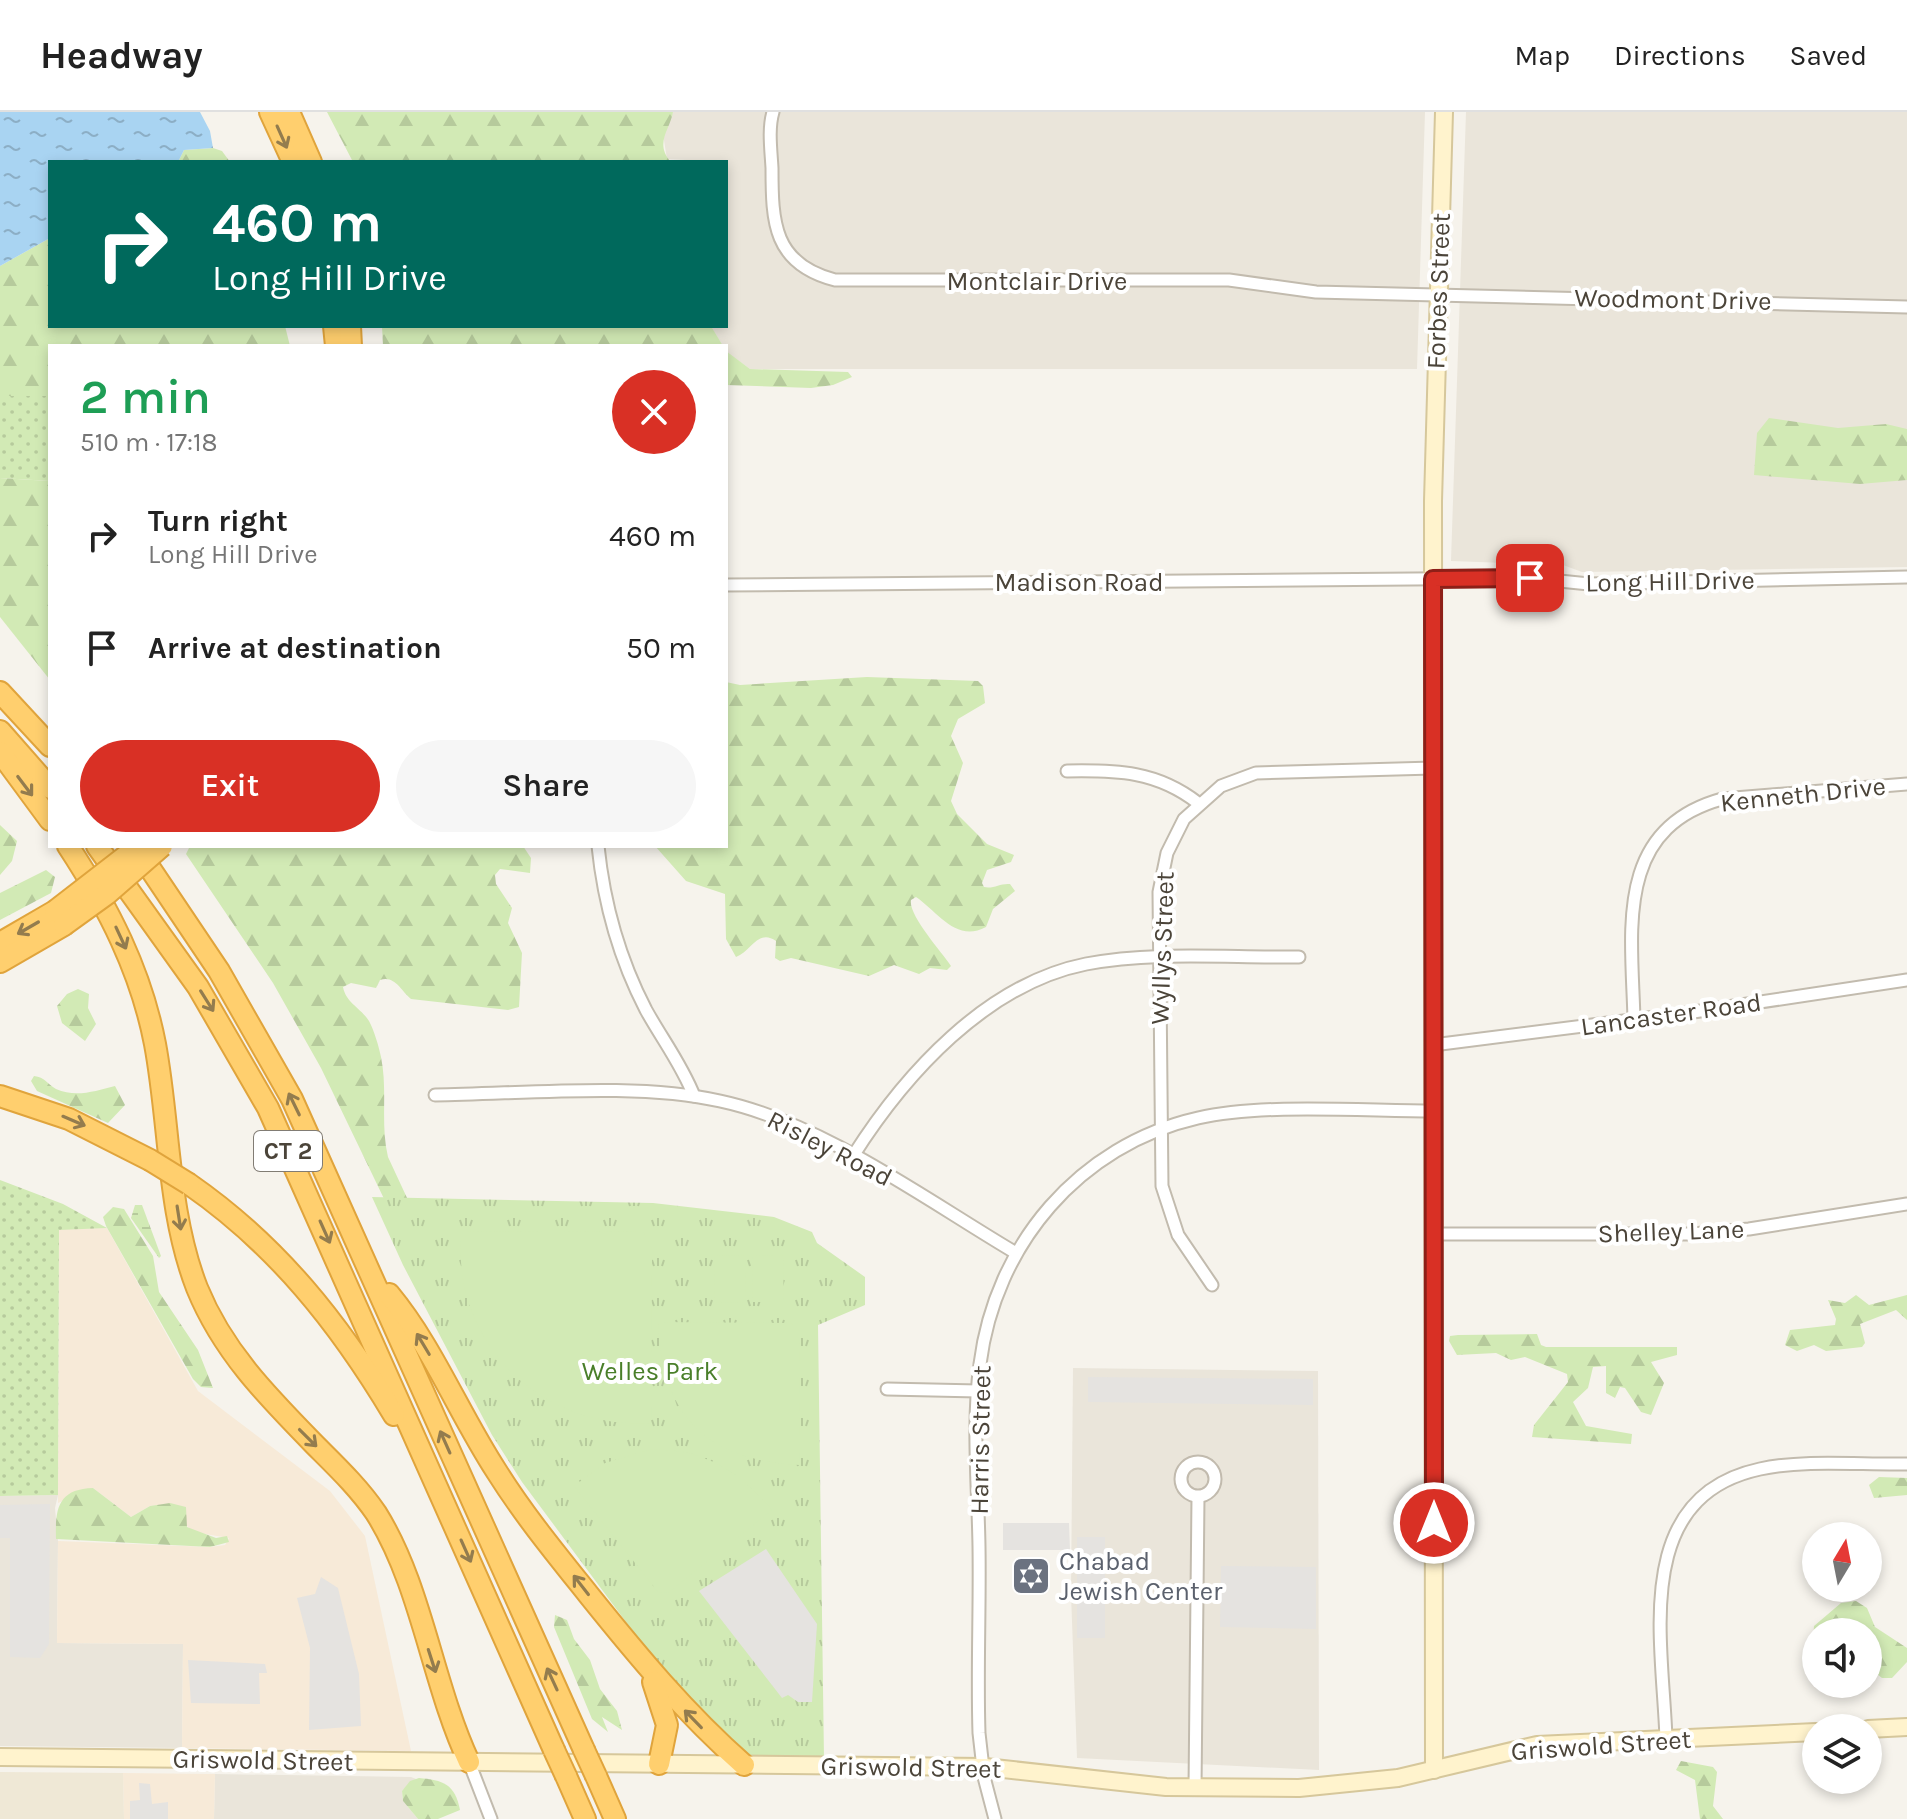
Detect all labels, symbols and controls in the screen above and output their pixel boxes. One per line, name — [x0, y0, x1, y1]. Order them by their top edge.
text: Headway — [40, 33, 203, 78]
text: Map — [1515, 39, 1570, 72]
text: Directions — [1614, 39, 1746, 72]
text: Saved — [1790, 39, 1867, 72]
one-way arrow — [275, 125, 290, 149]
text: 460 m — [212, 190, 382, 255]
icon: right — [80, 192, 184, 296]
street label: Forbes Street — [1420, 212, 1457, 370]
text: Long Hill Drive — [212, 257, 447, 299]
street label: Montclair Drive — [947, 266, 1127, 297]
street label: Woodmont Drive — [1574, 282, 1772, 317]
text: 2 min — [80, 369, 211, 425]
button: close — [612, 370, 696, 454]
text: 510 m · 17:18 — [80, 427, 218, 458]
text: Turn right — [148, 503, 288, 539]
icon: right — [80, 514, 124, 558]
text: 460 m — [609, 518, 696, 554]
text: Long Hill Drive — [148, 539, 318, 570]
pin — [1496, 544, 1564, 612]
icon: arrive — [1508, 556, 1552, 600]
street label: Long Hill Drive — [1585, 565, 1755, 598]
street label: Madison Road — [994, 567, 1164, 598]
icon: arrive — [80, 626, 124, 670]
text: Arrive at destination — [148, 630, 442, 666]
text: 50 m — [626, 630, 696, 666]
button: Exit — [80, 740, 380, 832]
button: Share — [396, 740, 696, 832]
street label: Kenneth Drive — [1719, 770, 1887, 819]
one-way arrow — [17, 775, 34, 796]
street label: Wyllys Street — [1144, 871, 1181, 1025]
one-way arrow — [17, 920, 40, 936]
one-way arrow — [114, 925, 129, 949]
street label: Lancaster Road — [1579, 986, 1763, 1043]
one-way arrow — [199, 989, 215, 1012]
one-way arrow — [286, 1092, 302, 1116]
street label: Risley Road — [762, 1104, 897, 1193]
one-way arrow — [61, 1115, 86, 1130]
road number: CT 2 — [254, 1131, 322, 1171]
one-way arrow — [172, 1205, 187, 1231]
street label: Shelley Lane — [1597, 1213, 1745, 1250]
one-way arrow — [318, 1220, 333, 1244]
one-way arrow — [415, 1333, 431, 1356]
park label: Welles Park — [582, 1356, 718, 1387]
street label: Harris Street — [964, 1365, 997, 1515]
one-way arrow — [298, 1428, 317, 1447]
one-way arrow — [437, 1430, 452, 1455]
position arrow — [1392, 1481, 1476, 1565]
north arrow — [1802, 1522, 1882, 1602]
map controls — [1802, 1522, 1882, 1794]
one-way arrow — [460, 1538, 475, 1563]
place label: Chabad Jewish Center — [1059, 1546, 1223, 1607]
synagogue icon: Chabad Jewish Center — [1010, 1555, 1052, 1597]
one-way arrow — [572, 1575, 589, 1596]
button: sound — [1802, 1618, 1882, 1698]
one-way arrow — [425, 1648, 440, 1673]
one-way arrow — [544, 1667, 559, 1691]
one-way arrow — [684, 1710, 703, 1729]
button: layers — [1802, 1714, 1882, 1794]
street label: Griswold Street — [1510, 1724, 1693, 1767]
street label: Griswold Street — [172, 1743, 354, 1778]
street label: Griswold Street — [820, 1750, 1002, 1785]

